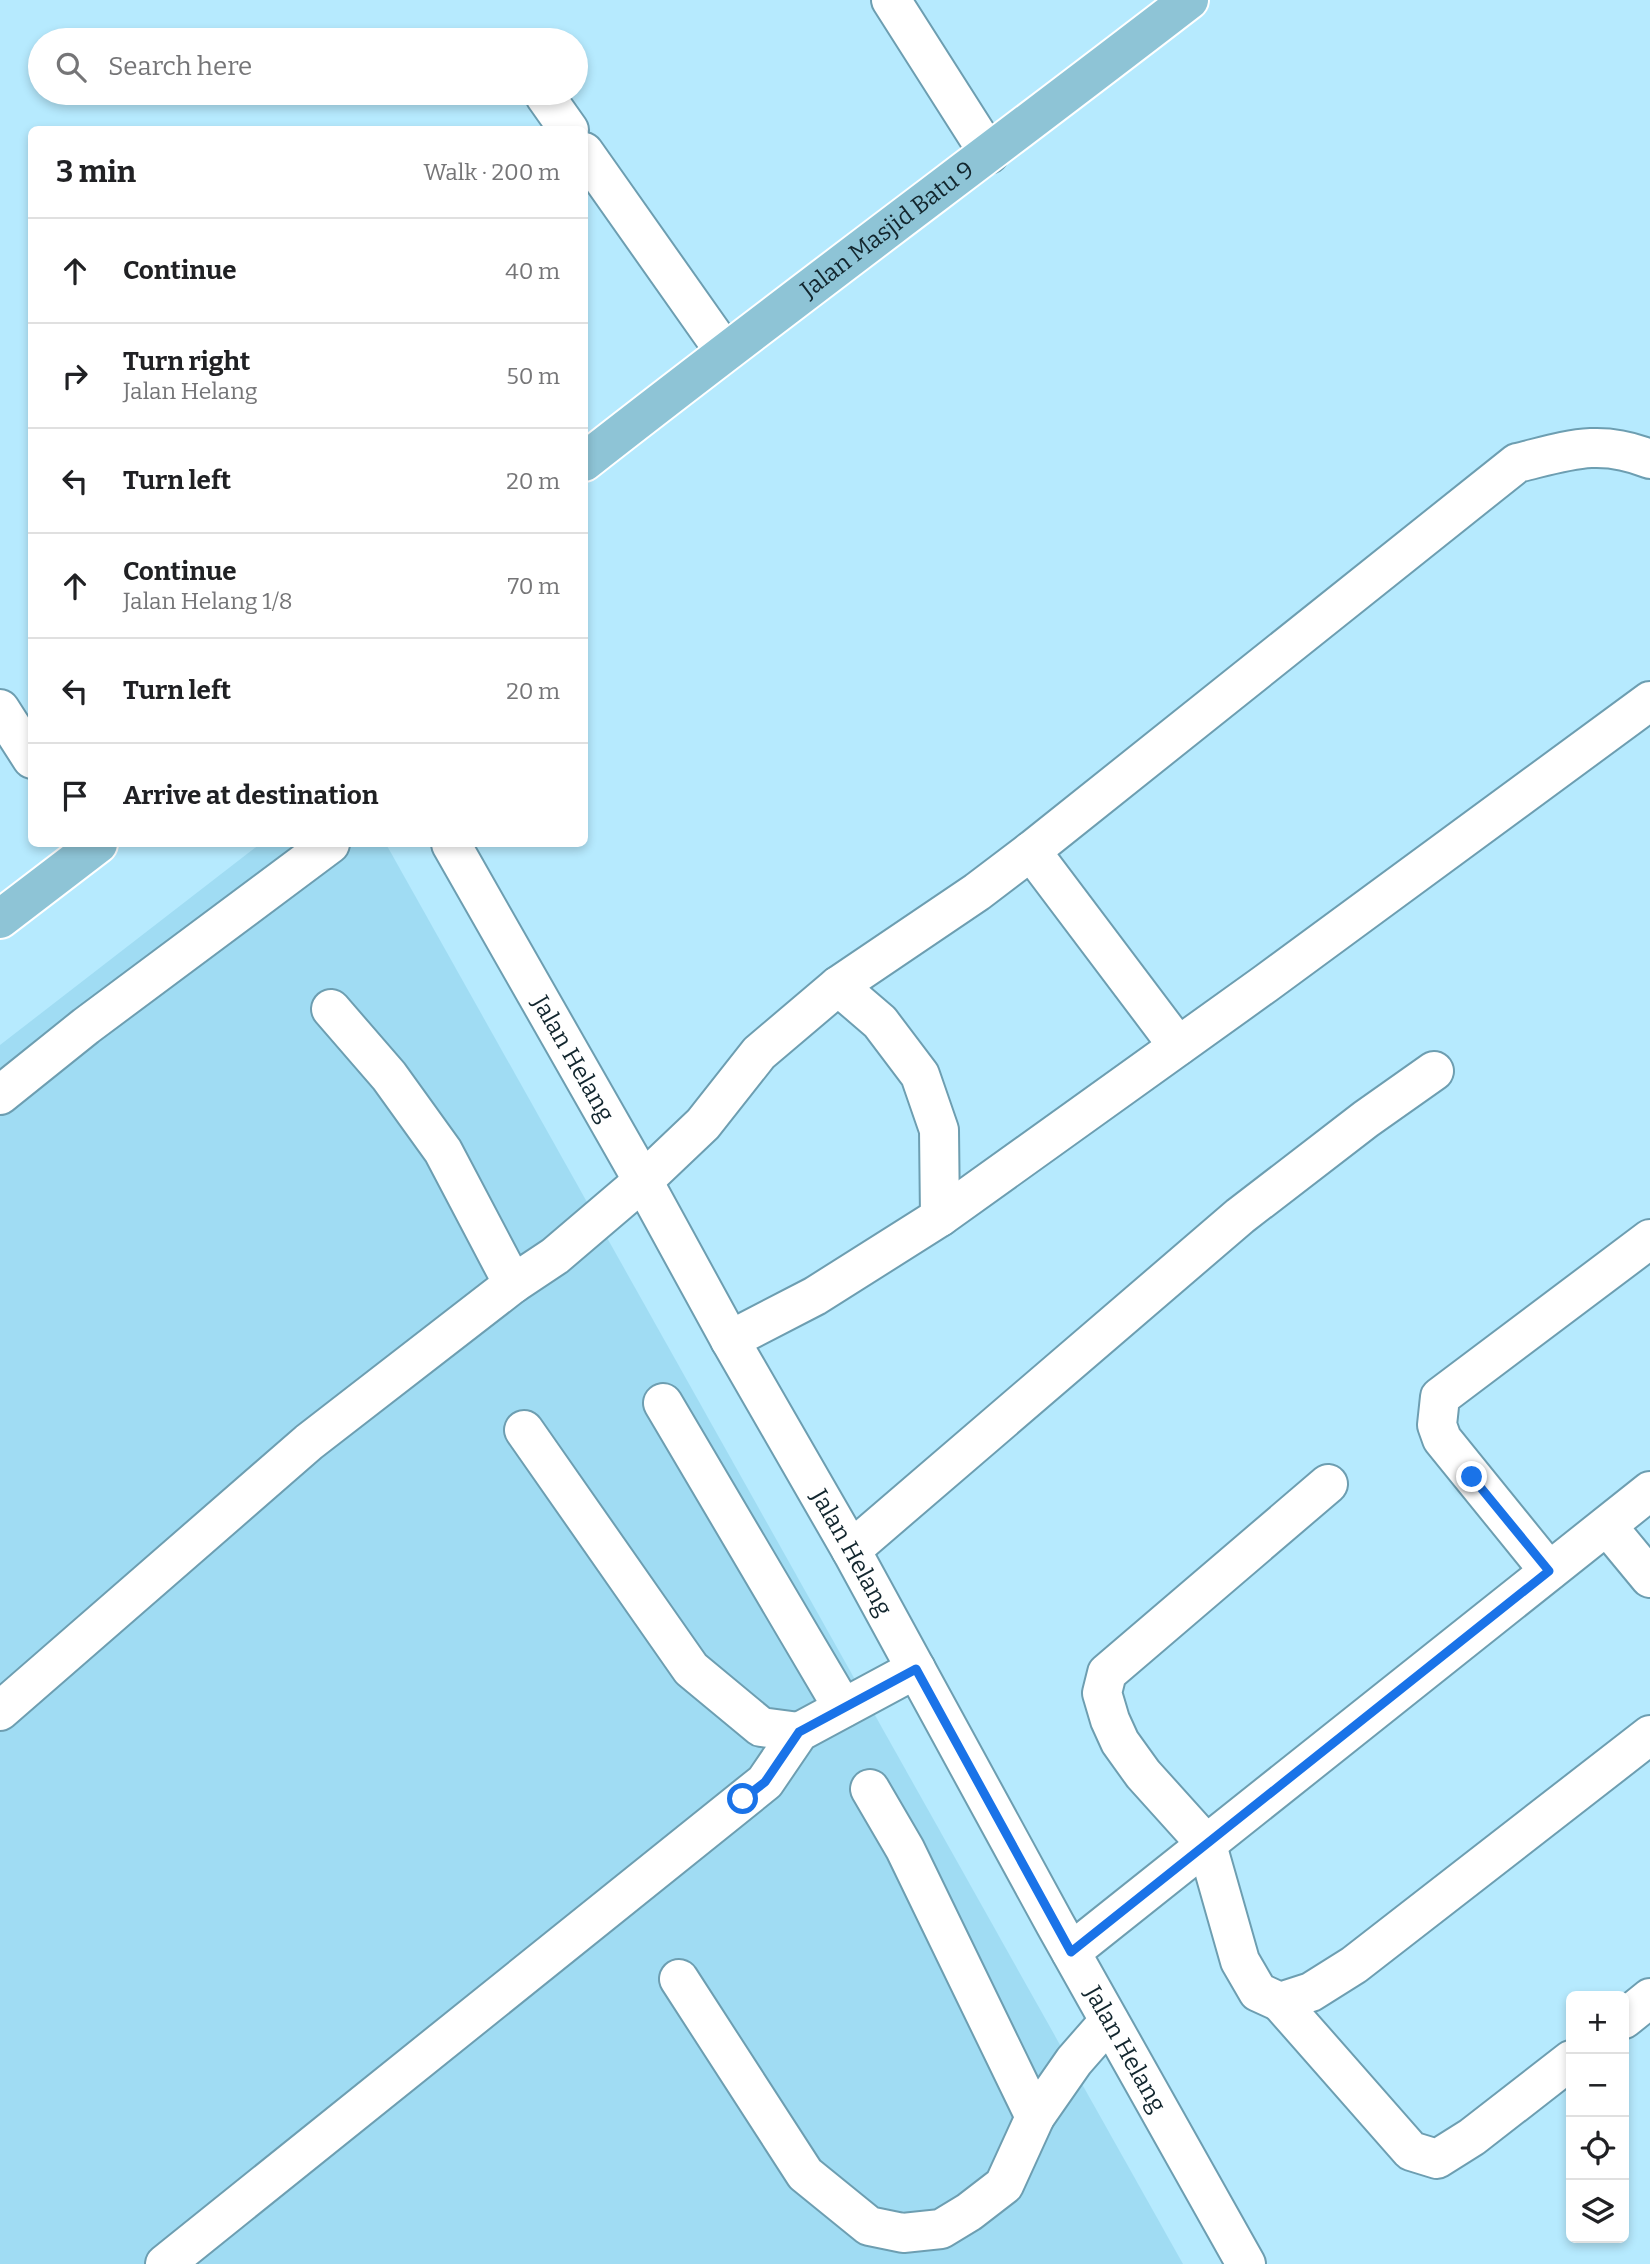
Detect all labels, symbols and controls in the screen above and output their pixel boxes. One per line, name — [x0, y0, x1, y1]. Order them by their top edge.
search box — [28, 28, 588, 105]
icon: search — [52, 48, 90, 86]
text: Search here — [108, 51, 252, 82]
text: 3 min — [56, 154, 136, 190]
street label: Jalan Masjid Batu 9 — [794, 155, 979, 304]
text: Walk · 200 m — [424, 158, 560, 186]
icon: ahead — [56, 252, 94, 290]
text: Continue — [123, 255, 237, 286]
text: 40 m — [505, 257, 560, 285]
text: Turn right — [123, 346, 250, 377]
icon: right — [56, 357, 94, 395]
text: 50 m — [506, 362, 560, 390]
text: Jalan Helang — [123, 377, 258, 405]
icon: left — [56, 462, 94, 500]
text: Turn left — [123, 465, 231, 496]
text: 20 m — [506, 467, 560, 495]
text: Continue — [123, 556, 237, 587]
icon: ahead — [56, 567, 94, 605]
text: 70 m — [508, 572, 560, 600]
text: Jalan Helang 1/8 — [123, 587, 293, 615]
icon: left — [56, 672, 94, 710]
text: Turn left — [123, 675, 231, 706]
text: 20 m — [506, 677, 560, 705]
icon: arrive — [56, 777, 94, 815]
text: Arrive at destination — [123, 780, 378, 811]
street label: Jalan Helang — [526, 990, 620, 1127]
route end — [1456, 1461, 1487, 1492]
street label: Jalan Helang — [805, 1483, 898, 1621]
route start — [727, 1783, 758, 1814]
street label: Jalan Helang — [1078, 1980, 1172, 2117]
map controls — [1566, 1991, 1629, 2243]
button: + — [1566, 1991, 1629, 2054]
button: − — [1566, 2054, 1629, 2117]
button: locate — [1566, 2117, 1629, 2180]
button: layers — [1566, 2180, 1629, 2243]

